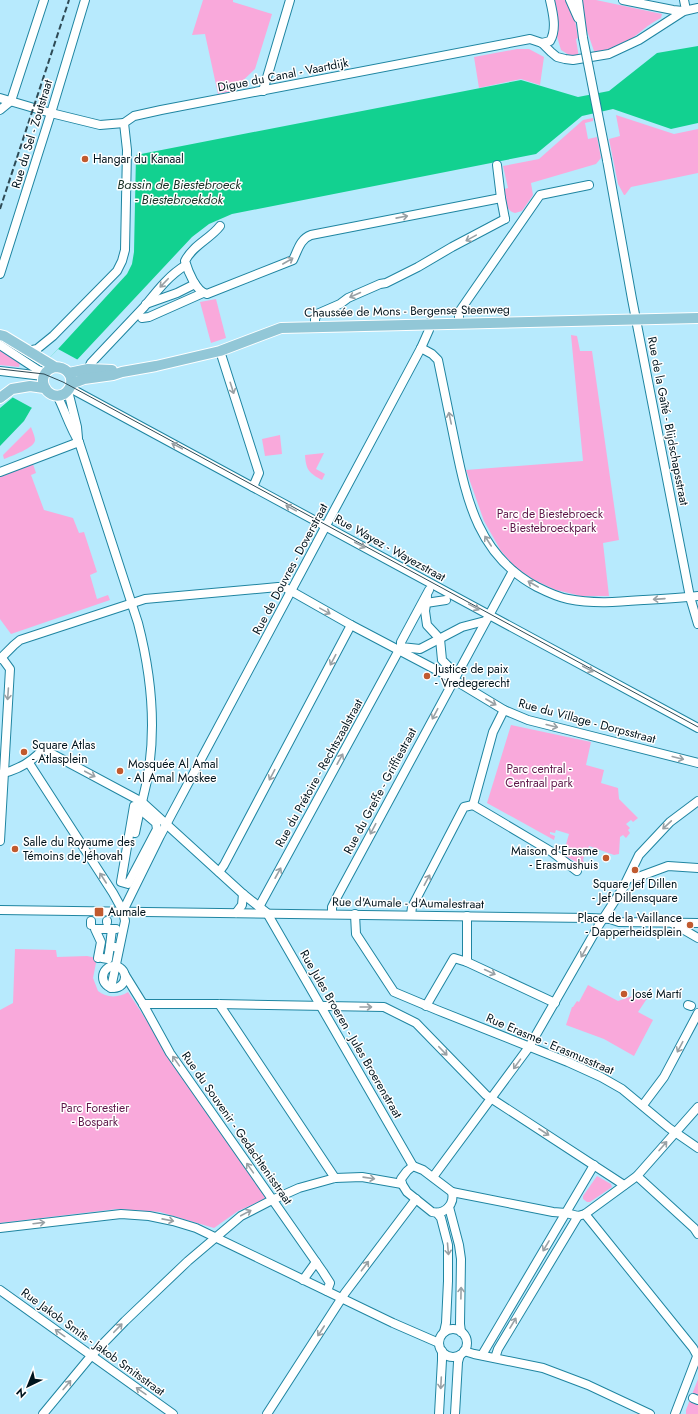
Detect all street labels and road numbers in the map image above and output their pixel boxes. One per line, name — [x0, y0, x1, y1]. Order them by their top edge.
street label: Digue du Canal - Vaartdijk — [216, 53, 351, 97]
street label: Rue du Sel - Zoutstraat — [7, 77, 57, 191]
street label: Chaussée de Mons - Bergense Steenweg — [304, 300, 510, 322]
street label: Rue de la Gaîté - Blijdschapsstraat — [643, 335, 693, 507]
street label: Rue de Douvres - Doverstraat — [248, 500, 332, 638]
street label: Rue Wayez - Wayezstraat — [331, 510, 449, 586]
street label: Rue du Village - Dorpsstraat — [516, 694, 658, 748]
street label: Rue du Prétoire - Rechtszaalstraat — [271, 695, 367, 850]
street label: Rue du Greffe - Griffiestraat — [339, 725, 421, 857]
street label: Rue d'Aumale - d'Aumalestraat — [332, 893, 484, 913]
street label: Rue Jules Broeren - Jules Broerenstraat — [295, 947, 407, 1122]
street label: Rue Erasme - Erasmusstraat — [483, 1009, 617, 1079]
street label: Rue du Souvenir - Gedachtenisstraat — [177, 1048, 297, 1208]
street label: Rue Jakob Smits - Jakob Smitsstraat — [17, 1284, 169, 1400]

